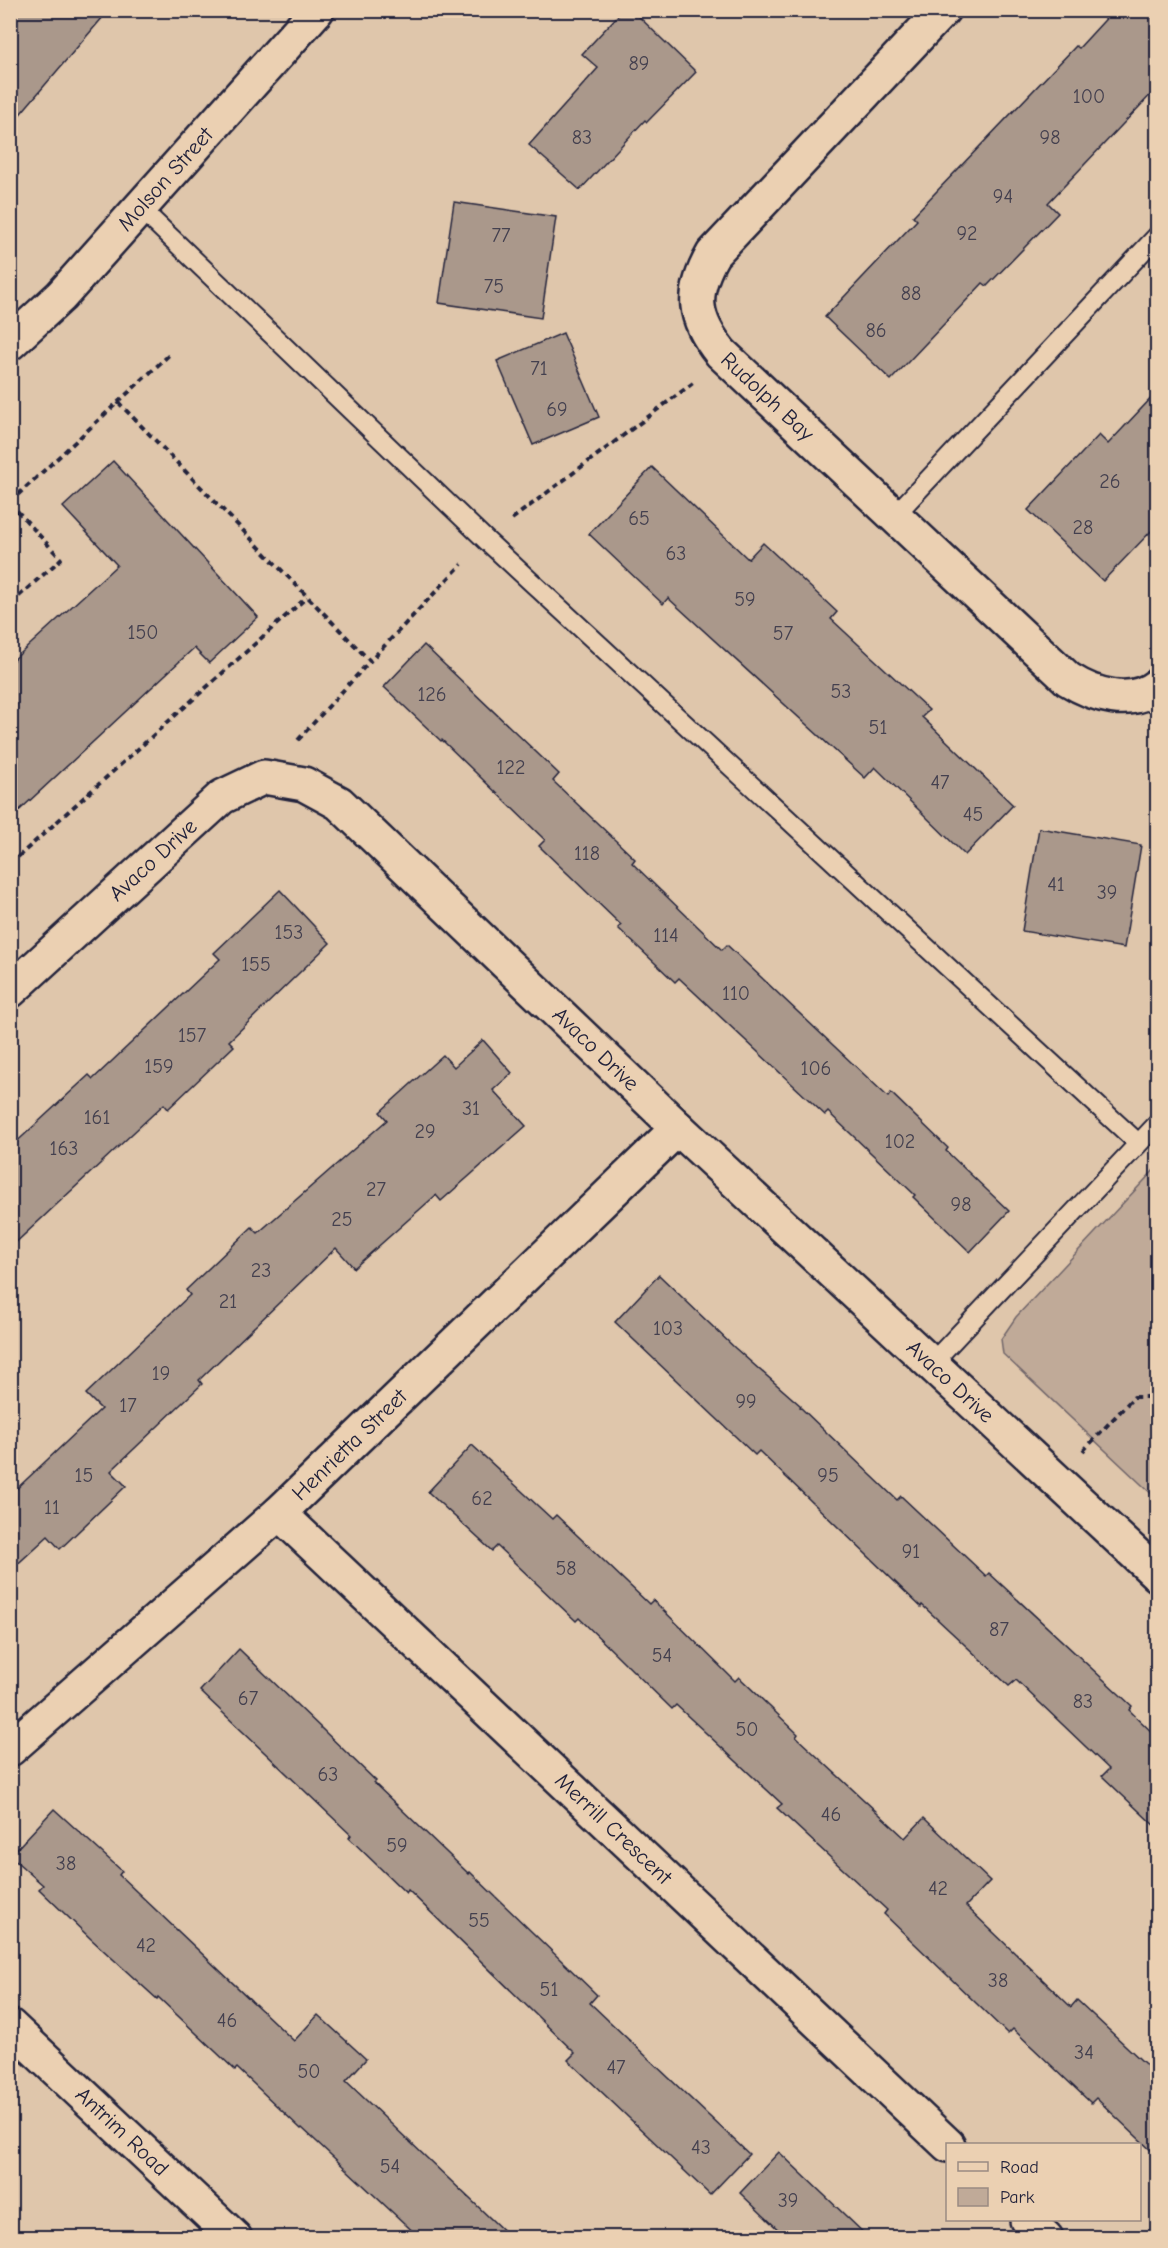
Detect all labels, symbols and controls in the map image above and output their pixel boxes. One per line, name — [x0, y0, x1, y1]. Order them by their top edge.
house number: 89 — [629, 52, 649, 75]
house number: 100 — [1073, 85, 1105, 108]
street label: Molson Street — [112, 122, 219, 237]
house number: 83 — [572, 126, 592, 149]
house number: 98 — [1040, 126, 1060, 149]
house number: 94 — [993, 185, 1013, 208]
house number: 92 — [956, 222, 978, 245]
house number: 77 — [492, 224, 511, 247]
house number: 75 — [484, 275, 504, 298]
house number: 88 — [901, 282, 921, 305]
house number: 86 — [865, 319, 887, 342]
street label: Rudolph Bay — [715, 347, 819, 447]
house number: 71 — [530, 357, 548, 380]
house number: 69 — [546, 398, 568, 421]
house number: 26 — [1099, 470, 1121, 493]
house number: 65 — [628, 507, 650, 530]
house number: 28 — [1073, 516, 1093, 539]
house number: 63 — [666, 542, 686, 565]
house number: 59 — [734, 588, 756, 611]
house number: 150 — [128, 621, 158, 644]
house number: 57 — [773, 622, 794, 645]
house number: 53 — [831, 680, 851, 703]
house number: 126 — [417, 683, 447, 706]
house number: 51 — [869, 716, 887, 739]
house number: 122 — [497, 756, 525, 779]
house number: 47 — [930, 771, 950, 794]
house number: 45 — [963, 803, 983, 826]
street label: Avaco Drive — [104, 813, 202, 907]
house number: 118 — [574, 842, 600, 865]
house number: 41 — [1047, 873, 1065, 896]
house number: 39 — [1097, 881, 1117, 904]
house number: 153 — [275, 921, 303, 944]
house number: 114 — [653, 924, 679, 947]
house number: 155 — [241, 953, 271, 976]
house number: 110 — [722, 982, 750, 1005]
street label: Avaco Drive — [547, 1002, 644, 1097]
house number: 157 — [178, 1024, 207, 1047]
house number: 159 — [144, 1055, 174, 1078]
house number: 106 — [801, 1057, 831, 1080]
house number: 31 — [462, 1097, 480, 1120]
house number: 161 — [84, 1106, 110, 1129]
house number: 29 — [414, 1120, 436, 1143]
house number: 102 — [885, 1130, 915, 1153]
house number: 163 — [50, 1137, 78, 1160]
house number: 27 — [366, 1178, 386, 1201]
house number: 98 — [951, 1193, 971, 1216]
house number: 25 — [331, 1208, 353, 1231]
house number: 23 — [251, 1259, 271, 1282]
house number: 21 — [219, 1290, 237, 1313]
house number: 103 — [653, 1317, 683, 1340]
street label: Avaco Drive — [901, 1335, 999, 1429]
house number: 19 — [152, 1362, 170, 1385]
street label: Henrietta Street — [287, 1383, 413, 1506]
house number: 99 — [735, 1390, 757, 1413]
house number: 17 — [119, 1394, 137, 1417]
house number: 15 — [75, 1464, 93, 1487]
house number: 95 — [817, 1464, 839, 1487]
house number: 62 — [471, 1487, 493, 1510]
house number: 11 — [44, 1496, 60, 1519]
house number: 91 — [902, 1540, 920, 1563]
house number: 58 — [555, 1557, 577, 1580]
house number: 87 — [989, 1618, 1009, 1641]
house number: 54 — [652, 1644, 672, 1667]
house number: 67 — [238, 1687, 259, 1710]
house number: 83 — [1073, 1690, 1093, 1713]
house number: 50 — [735, 1718, 759, 1741]
house number: 63 — [318, 1763, 338, 1786]
street label: Merrill Crescent — [550, 1768, 678, 1891]
house number: 46 — [821, 1803, 841, 1826]
house number: 59 — [386, 1834, 408, 1857]
house number: 38 — [56, 1852, 76, 1875]
house number: 42 — [928, 1877, 948, 1900]
house number: 55 — [468, 1909, 490, 1932]
house number: 42 — [136, 1934, 156, 1957]
house number: 38 — [988, 1969, 1008, 1992]
house number: 51 — [540, 1978, 558, 2001]
house number: 46 — [217, 2009, 237, 2032]
house number: 34 — [1074, 2041, 1094, 2064]
house number: 47 — [606, 2056, 626, 2079]
house number: 50 — [297, 2060, 321, 2083]
street label: Antrim Road — [70, 2082, 174, 2182]
house number: 43 — [691, 2136, 711, 2159]
legend — [946, 2143, 1141, 2221]
house number: 54 — [380, 2155, 400, 2178]
text: Road — [1000, 2157, 1039, 2178]
text: Park — [1000, 2187, 1035, 2208]
house number: 39 — [778, 2189, 798, 2212]

